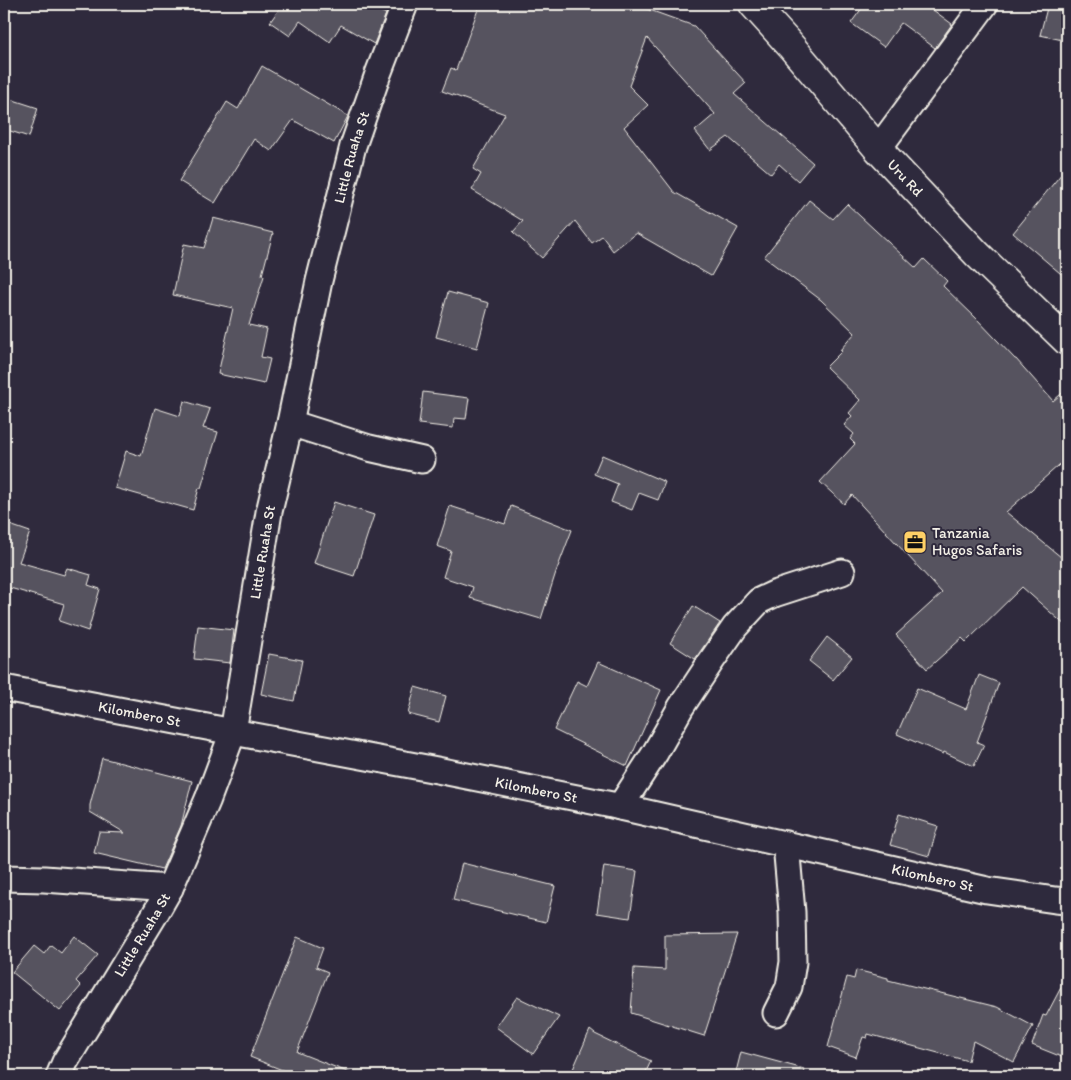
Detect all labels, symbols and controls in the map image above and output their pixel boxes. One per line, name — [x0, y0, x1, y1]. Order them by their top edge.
street label: Little Ruaha St — [330, 109, 373, 205]
street label: Uru Rd — [883, 155, 927, 200]
street label: Little Ruaha St — [246, 503, 279, 600]
place label: Tanzania Hugos Safaris — [932, 524, 1023, 559]
office icon: Tanzania Hugos Safaris — [902, 529, 928, 555]
street label: Kilombero St — [97, 697, 183, 731]
street label: Kilombero St — [494, 773, 579, 807]
street label: Kilombero St — [890, 860, 976, 896]
street label: Little Ruaha St — [110, 889, 175, 980]

